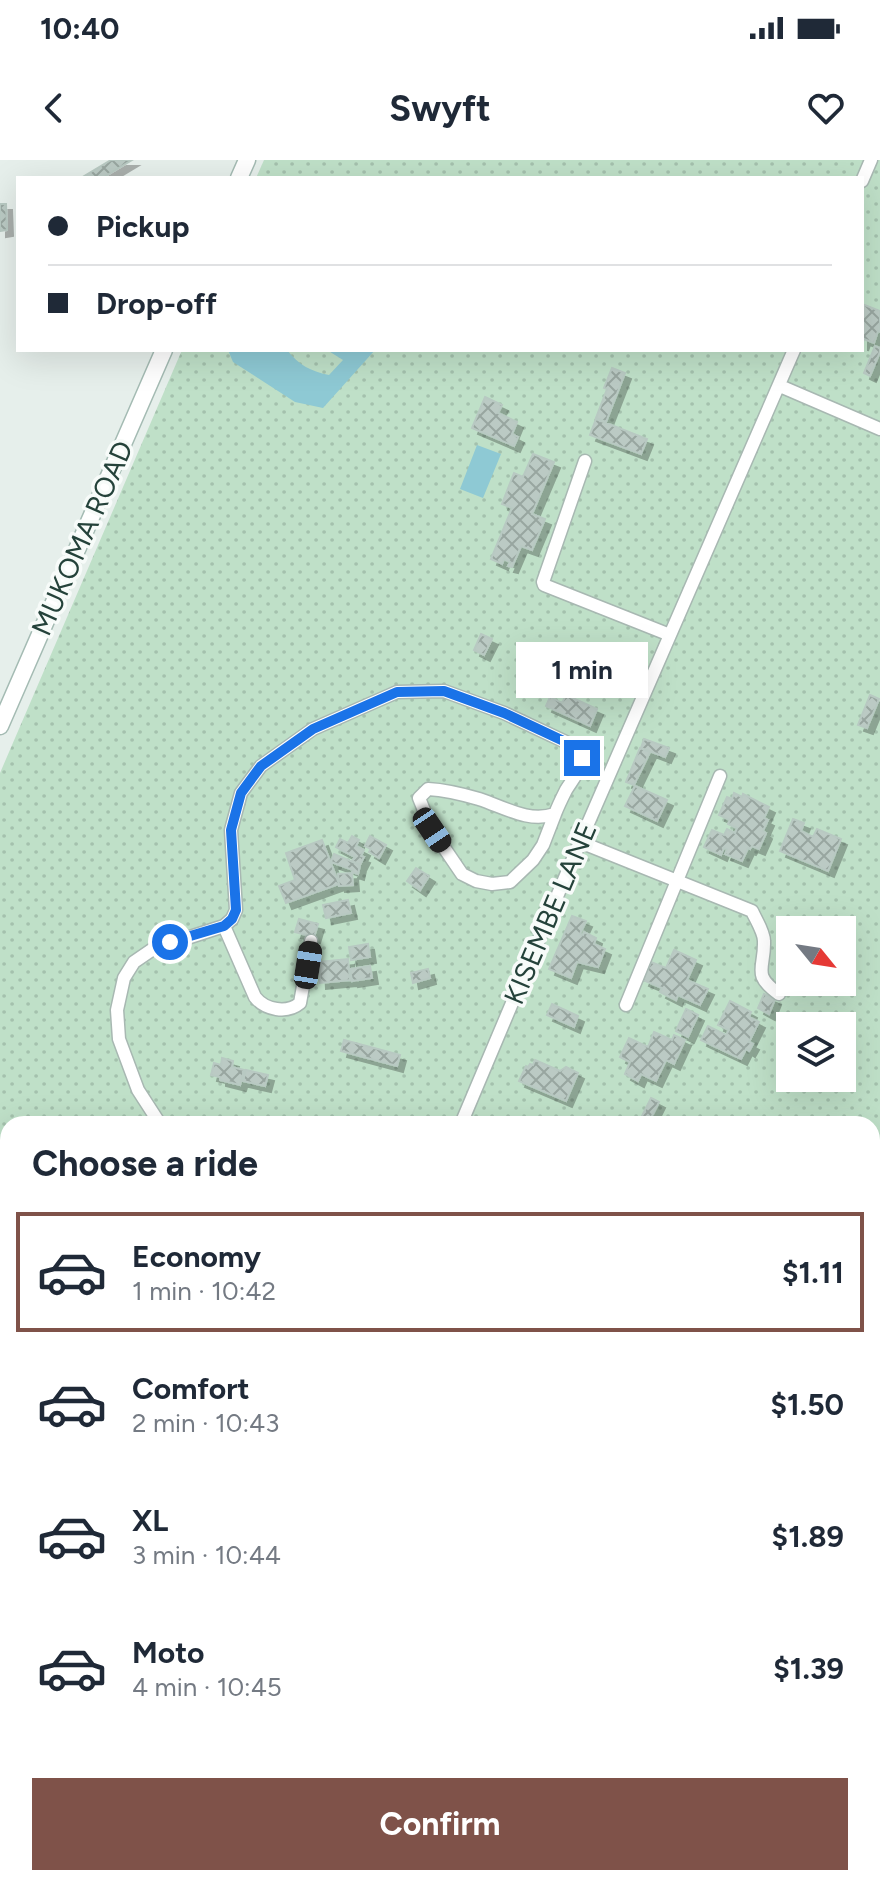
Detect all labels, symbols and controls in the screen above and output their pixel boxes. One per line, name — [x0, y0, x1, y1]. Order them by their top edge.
text: 10:40 — [40, 10, 120, 47]
icon: back — [32, 86, 76, 130]
icon: heart — [804, 86, 848, 130]
text: Swyft — [389, 87, 491, 130]
text: Pickup — [96, 208, 190, 245]
text: Drop-off — [96, 285, 217, 322]
street label: MUKOMA ROAD — [24, 435, 140, 641]
callout: 1 min — [516, 642, 648, 698]
text: 1 min — [551, 654, 613, 686]
route end — [564, 740, 600, 776]
car — [409, 803, 455, 857]
street label: KISEMBE LANE — [496, 817, 604, 1009]
north arrow — [776, 916, 856, 996]
map controls — [776, 916, 856, 1092]
route start — [152, 924, 188, 960]
car — [292, 939, 324, 991]
button: layers — [776, 1012, 856, 1092]
text: Choose a ride — [32, 1142, 258, 1185]
icon: car — [36, 1236, 108, 1308]
text: Economy — [132, 1238, 261, 1275]
text: $1.11 — [782, 1254, 844, 1291]
text: 1 min · 10:42 — [132, 1275, 276, 1307]
icon: car — [36, 1368, 108, 1440]
text: Comfort — [132, 1370, 250, 1407]
text: $1.50 — [770, 1386, 844, 1423]
text: 2 min · 10:43 — [132, 1407, 279, 1439]
icon: car — [36, 1500, 108, 1572]
text: XL — [132, 1502, 168, 1539]
text: $1.89 — [772, 1518, 844, 1555]
text: 3 min · 10:44 — [132, 1539, 281, 1571]
icon: car — [36, 1632, 108, 1704]
text: Moto — [132, 1634, 204, 1671]
text: $1.39 — [773, 1650, 844, 1687]
text: 4 min · 10:45 — [132, 1671, 282, 1703]
button: Confirm — [32, 1778, 848, 1870]

